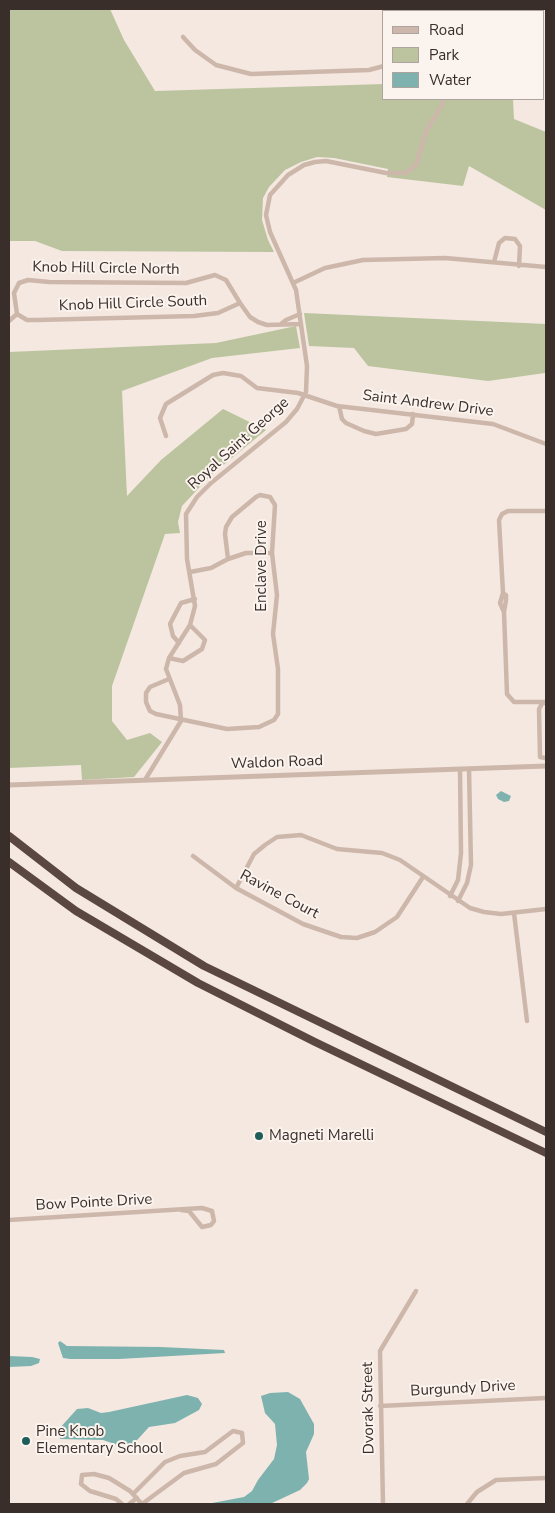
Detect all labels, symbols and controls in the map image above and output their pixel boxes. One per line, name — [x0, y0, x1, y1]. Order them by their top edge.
legend — [382, 10, 545, 100]
text: Road — [429, 20, 464, 40]
text: Park — [429, 45, 459, 65]
text: Water — [429, 70, 471, 90]
street label: Knob Hill Circle North — [32, 259, 180, 279]
street label: Knob Hill Circle South — [59, 292, 207, 316]
street label: Saint Andrew Drive — [362, 387, 494, 421]
street label: Royal Saint George — [185, 394, 293, 494]
street label: Enclave Drive — [253, 520, 271, 612]
street label: Waldon Road — [231, 752, 323, 774]
street label: Ravine Court — [236, 867, 322, 923]
place label: Magneti Marelli — [269, 1127, 374, 1145]
marker: Magneti Marelli — [253, 1130, 265, 1142]
street label: Bow Pointe Drive — [35, 1191, 153, 1215]
street label: Dvorak Street — [359, 1362, 379, 1454]
street label: Burgundy Drive — [410, 1377, 516, 1401]
place label: Pine Knob Elementary School — [36, 1423, 163, 1458]
marker: Pine Knob Elementary School — [20, 1435, 32, 1447]

